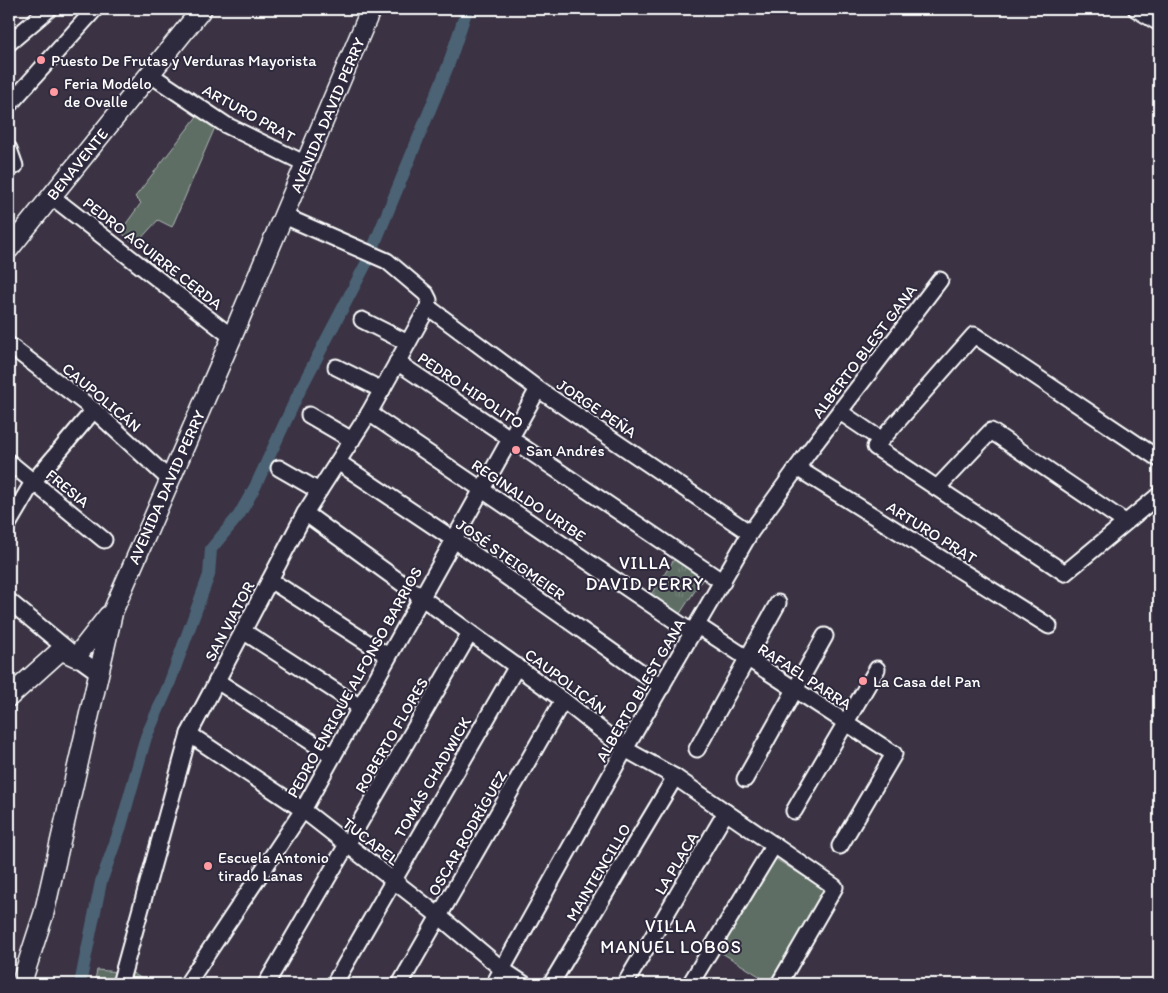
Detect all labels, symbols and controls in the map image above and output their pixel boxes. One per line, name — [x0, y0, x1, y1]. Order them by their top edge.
street label: AVENIDA DAVID PERRY — [286, 35, 369, 196]
place label: Puesto De Frutas y Verduras Mayorista — [51, 51, 317, 70]
marker: Puesto De Frutas y Verduras Mayorista — [35, 54, 47, 66]
place label: Feria Modelo de Ovalle — [64, 74, 152, 111]
street label: ARTURO PRAT — [199, 80, 298, 147]
marker: Feria Modelo de Ovalle — [48, 86, 60, 98]
street label: BENAVENTE — [43, 124, 112, 204]
street label: PEDRO AGUIRRE CERDA — [79, 193, 226, 314]
street label: ALBERTO BLEST GANA — [808, 281, 921, 422]
street label: PEDRO HIPOLITO — [414, 348, 527, 433]
street label: CAUPOLICÁN — [58, 359, 145, 436]
street label: JORGE PEÑA — [553, 375, 640, 442]
street label: AVENIDA DAVID PERRY — [124, 407, 209, 567]
place label: San Andrés — [526, 441, 605, 460]
marker: San Andrés — [510, 444, 522, 456]
street label: REGINALDO URIBE — [468, 455, 590, 546]
street label: FRESIA — [42, 465, 93, 512]
street label: ARTURO PRAT — [883, 497, 980, 568]
street label: JOSÉ STEIGMEIER — [453, 515, 569, 604]
district label: VILLA DAVID PERRY — [585, 552, 705, 595]
street label: PEDRO ENRIQUE ALFONSO BARRIOS — [283, 563, 426, 801]
street label: SAN VIATOR — [200, 578, 258, 664]
street label: ALBERTO BLEST GANA — [592, 615, 689, 765]
street label: RAFAEL PARRA — [754, 639, 855, 714]
street label: CAUPOLICÁN — [521, 645, 610, 718]
place label: La Casa del Pan — [873, 672, 981, 691]
street label: ROBERTO FLORES — [351, 674, 432, 796]
marker: La Casa del Pan — [857, 675, 869, 687]
street label: TOMÁS CHADWICK — [390, 713, 475, 841]
street label: OSCAR RODRÍGUEZ — [424, 767, 511, 899]
street label: TUCAPEL — [339, 813, 403, 869]
street label: MAINTENCILLO — [562, 820, 635, 924]
street label: LA PLACA — [650, 828, 703, 898]
place label: Escuela Antonio tirado Lanas — [218, 848, 329, 885]
marker: Escuela Antonio tirado Lanas — [202, 860, 214, 872]
district label: VILLA MANUEL LOBOS — [600, 915, 742, 958]

